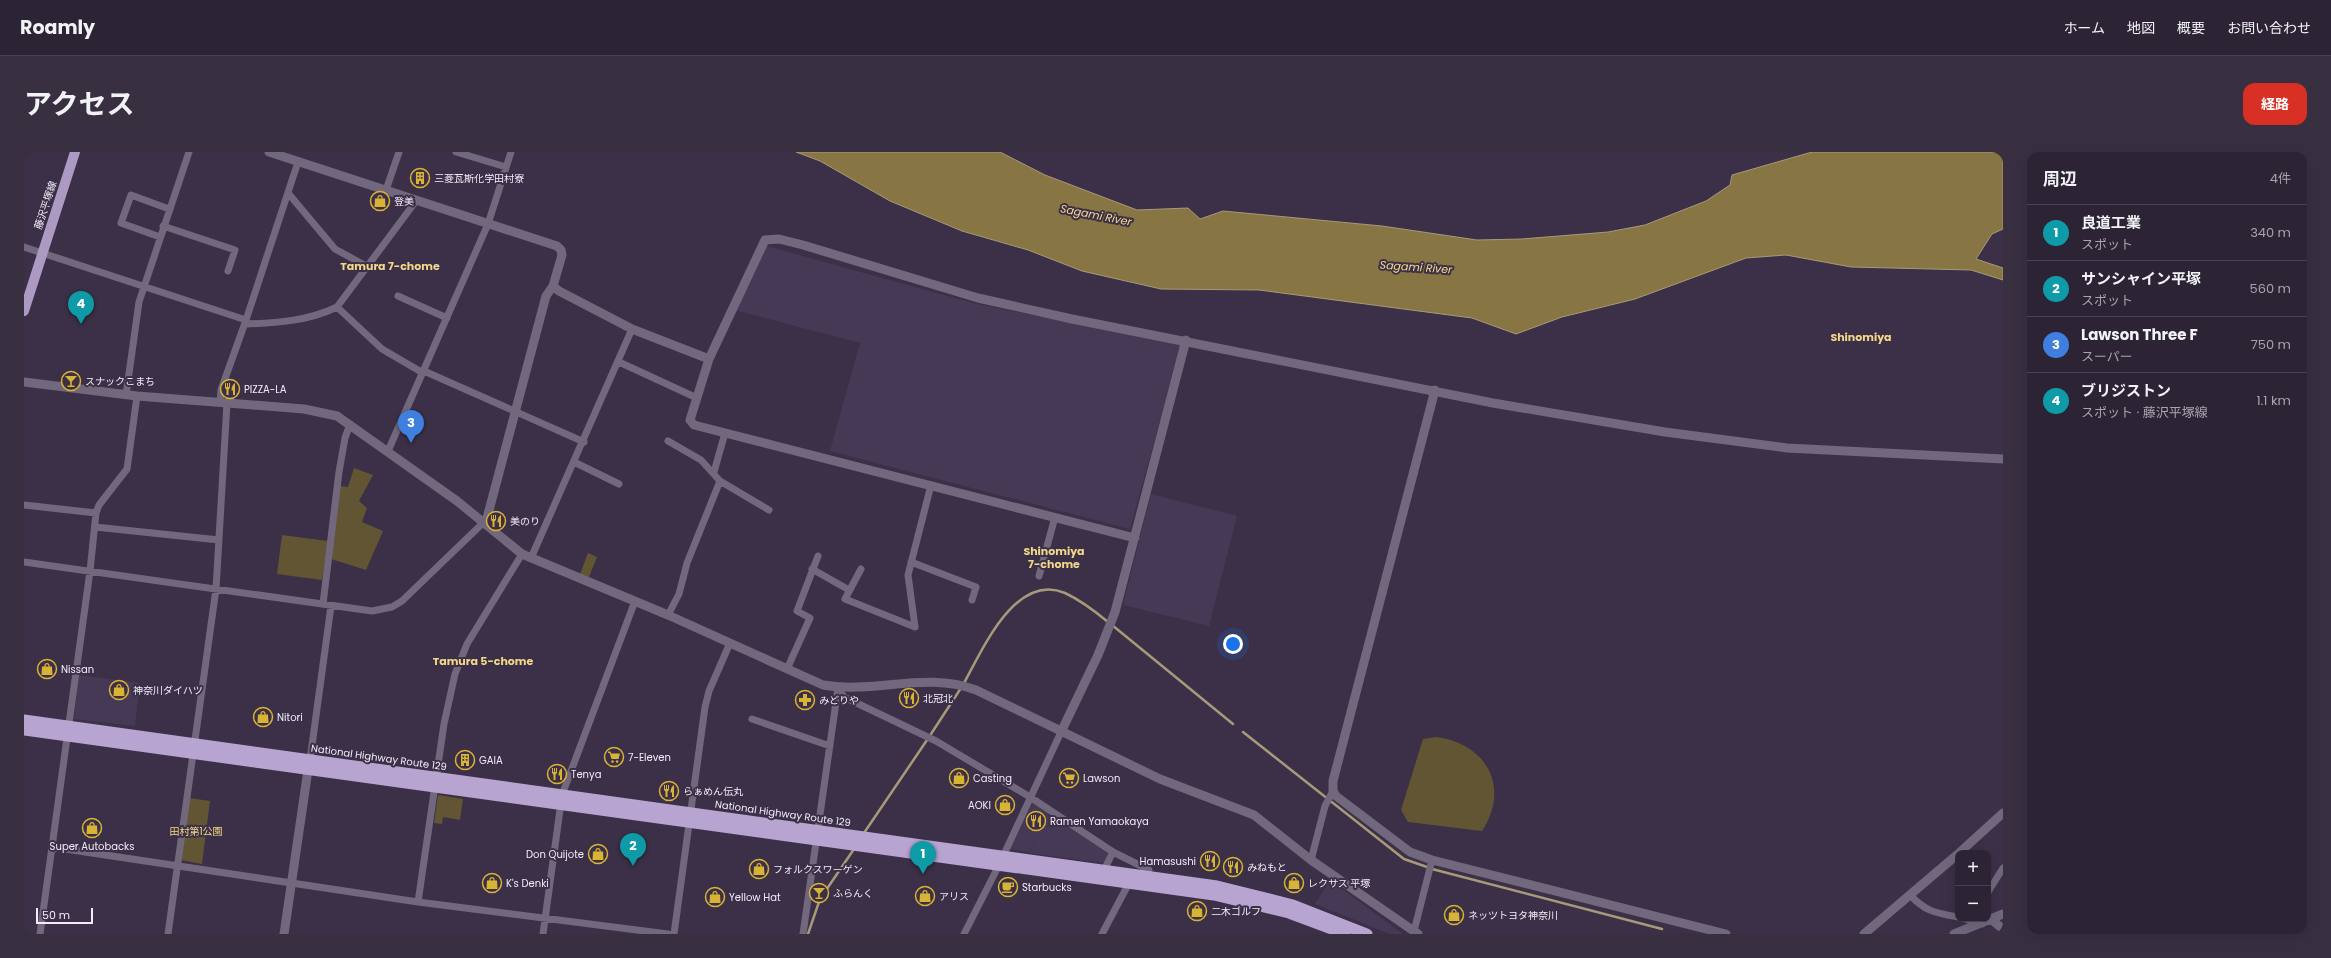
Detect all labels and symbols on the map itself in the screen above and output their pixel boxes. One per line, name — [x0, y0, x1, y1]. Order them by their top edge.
building icon: 三菱瓦斯化学田村寮 — [409, 167, 431, 189]
place label: 三菱瓦斯化学田村寮 — [434, 171, 524, 186]
street label: 藤沢平塚線 — [31, 179, 60, 231]
shop icon: 登美 — [369, 190, 391, 212]
place label: 登美 — [394, 194, 414, 209]
water label: Sagami River — [1059, 200, 1134, 230]
water label: Sagami River — [1379, 256, 1454, 278]
district label: Tamura 7-chome — [340, 258, 440, 274]
pin: 4 — [68, 291, 94, 324]
district label: Shinomiya — [1830, 329, 1892, 345]
bar icon: スナックこまち — [60, 370, 82, 392]
place label: スナックこまち — [85, 374, 155, 389]
restaurant icon: PIZZA-LA — [219, 378, 241, 400]
place label: PIZZA-LA — [244, 382, 287, 397]
pin: 3 — [398, 410, 424, 443]
restaurant icon: 美のり — [485, 510, 507, 532]
place label: 美のり — [510, 514, 540, 529]
district label: Shinomiya 7-chome — [1023, 543, 1085, 572]
your location — [1223, 634, 1243, 654]
district label: Tamura 5-chome — [433, 653, 534, 669]
shop icon: Nissan — [36, 658, 58, 680]
place label: Nissan — [61, 662, 94, 677]
shop icon: 神奈川ダイハツ — [108, 679, 130, 701]
place label: 神奈川ダイハツ — [133, 683, 203, 698]
restaurant icon: 北冠北 — [898, 687, 920, 709]
pharmacy icon: みどりや — [794, 689, 816, 711]
place label: 北冠北 — [923, 691, 953, 706]
place label: みどりや — [819, 693, 859, 708]
shop icon: Nitori — [252, 706, 274, 728]
place label: Nitori — [277, 710, 303, 725]
street label: National Highway Route 129 — [310, 741, 448, 774]
supermarket icon: 7-Eleven — [603, 746, 625, 768]
building icon: GAIA — [454, 749, 476, 771]
place label: 7-Eleven — [628, 750, 671, 765]
place label: GAIA — [479, 753, 503, 768]
restaurant icon: Tenya — [546, 763, 568, 785]
place label: Tenya — [571, 767, 601, 782]
shop icon: Casting — [948, 767, 970, 789]
supermarket icon: Lawson — [1058, 767, 1080, 789]
place label: Casting — [973, 771, 1012, 786]
place label: Lawson — [1083, 771, 1120, 786]
restaurant icon: らぁめん伝丸 — [658, 780, 680, 802]
place label: らぁめん伝丸 — [683, 784, 743, 799]
shop icon: AOKI — [994, 794, 1016, 816]
street label: National Highway Route 129 — [714, 797, 852, 830]
place label: AOKI — [968, 798, 991, 813]
restaurant icon: Ramen Yamaokaya — [1025, 810, 1047, 832]
place label: Ramen Yamaokaya — [1050, 814, 1149, 829]
shop icon: Super Autobacks — [81, 817, 103, 839]
park label: 田村第1公園 — [169, 824, 223, 839]
pin: 2 — [620, 833, 646, 866]
place label: Super Autobacks — [50, 839, 134, 854]
pin: 1 — [910, 841, 936, 874]
shop icon: Don Quijote — [587, 843, 609, 865]
place label: Don Quijote — [526, 847, 584, 862]
restaurant icon: Hamasushi — [1199, 850, 1221, 872]
place label: Hamasushi — [1140, 854, 1196, 869]
restaurant icon: みねもと — [1222, 856, 1244, 878]
shop icon: フォルクスワーゲン — [748, 858, 770, 880]
place label: みねもと — [1247, 860, 1287, 875]
place label: フォルクスワーゲン — [773, 862, 863, 877]
shop icon: K's Denki — [481, 872, 503, 894]
shop icon: レクサス 平塚 — [1283, 872, 1305, 894]
place label: K's Denki — [506, 876, 549, 891]
cafe icon: Starbucks — [997, 876, 1019, 898]
place label: レクサス 平塚 — [1308, 876, 1370, 891]
place label: Starbucks — [1022, 880, 1072, 895]
bar icon: ふらんく — [808, 882, 830, 904]
shop icon: アリス — [914, 885, 936, 907]
shop icon: Yellow Hat — [704, 886, 726, 908]
place label: ふらんく — [833, 886, 873, 901]
place label: アリス — [939, 889, 969, 904]
place label: Yellow Hat — [729, 890, 781, 905]
shop icon: 二木ゴルフ — [1186, 900, 1208, 922]
place label: 二木ゴルフ — [1211, 904, 1261, 919]
shop icon: ネッツトヨタ神奈川 — [1443, 904, 1465, 926]
scale bar — [36, 906, 93, 925]
place label: ネッツトヨタ神奈川 — [1468, 908, 1558, 923]

